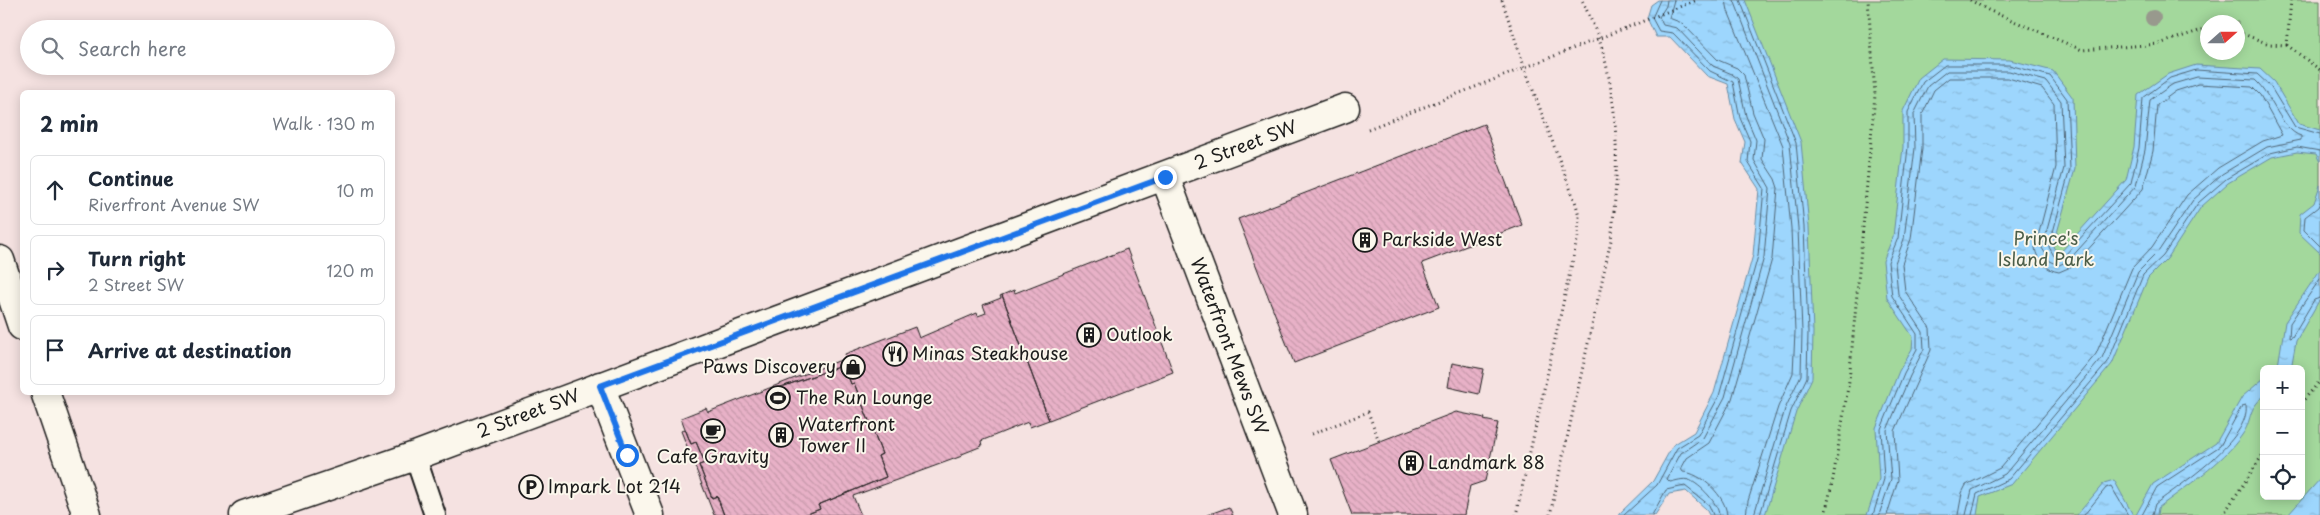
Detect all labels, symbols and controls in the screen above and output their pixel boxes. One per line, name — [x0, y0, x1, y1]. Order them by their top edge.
north arrow — [2200, 15, 2245, 60]
search box — [20, 20, 395, 75]
icon: search — [38, 34, 66, 62]
text: Search here — [78, 34, 187, 62]
text: 2 min — [40, 107, 99, 139]
text: Walk · 130 m — [272, 111, 375, 135]
street label: 2 Street SW — [1190, 112, 1301, 175]
text: Continue — [88, 164, 174, 192]
route end — [1154, 166, 1177, 189]
icon: ahead — [41, 176, 69, 204]
text: 10 m — [337, 178, 374, 202]
text: Riverfront Avenue SW — [88, 192, 259, 216]
park label: Prince's Island Park — [1998, 224, 2094, 272]
place label: Parkside West — [1382, 225, 1502, 252]
building icon: Parkside West — [1352, 227, 1378, 253]
text: Turn right — [88, 244, 186, 272]
street label: Waterfront Mews SW — [1185, 253, 1276, 438]
icon: right — [41, 256, 69, 284]
text: 120 m — [327, 258, 374, 282]
text: 2 Street SW — [88, 272, 184, 296]
place label: Outlook — [1106, 320, 1173, 347]
building icon: Outlook — [1076, 322, 1102, 348]
icon: arrive — [41, 336, 69, 364]
text: Arrive at destination — [88, 336, 292, 364]
place label: Minas Steakhouse — [912, 339, 1069, 366]
restaurant icon: Minas Steakhouse — [882, 341, 908, 367]
place label: Paws Discovery — [703, 352, 836, 379]
shop icon: Paws Discovery — [840, 354, 866, 380]
map controls — [2260, 365, 2305, 500]
button: + — [2260, 365, 2305, 410]
street label: 2 Street SW — [473, 381, 583, 444]
place label: The Run Lounge — [796, 383, 933, 410]
sports icon: The Run Lounge — [765, 385, 791, 411]
place label: Waterfront Tower II — [798, 410, 895, 458]
button: − — [2260, 410, 2305, 455]
cafe icon: Cafe Gravity — [700, 418, 726, 444]
building icon: Waterfront Tower II — [768, 422, 794, 448]
place label: Cafe Gravity — [657, 442, 769, 469]
route start — [616, 444, 639, 467]
place label: Landmark 88 — [1428, 448, 1545, 475]
building icon: Landmark 88 — [1398, 450, 1424, 476]
button: locate — [2260, 455, 2305, 500]
place label: Impark Lot 214 — [548, 472, 681, 499]
parking icon: Impark Lot 214 — [518, 474, 544, 500]

